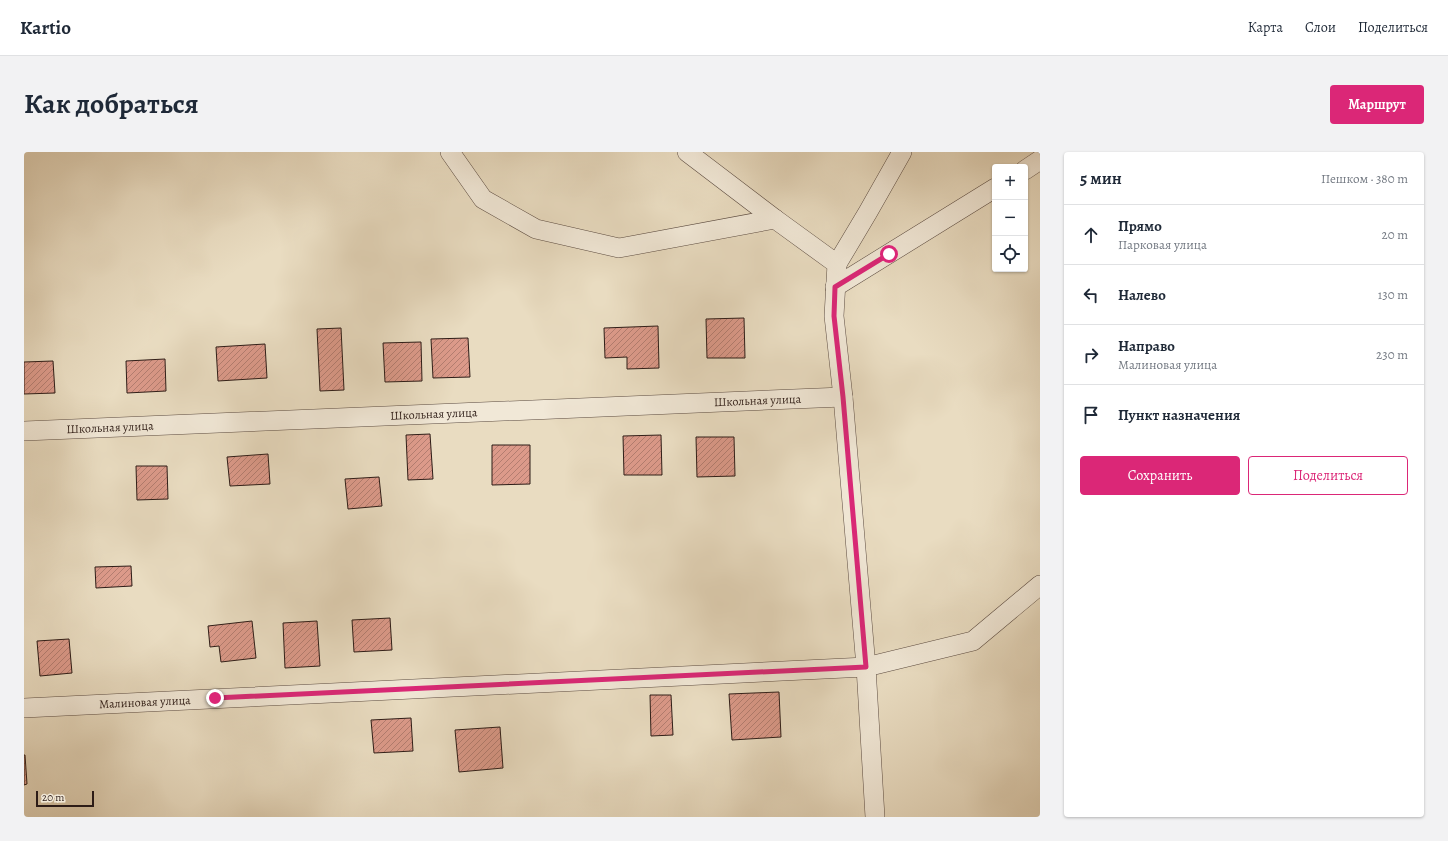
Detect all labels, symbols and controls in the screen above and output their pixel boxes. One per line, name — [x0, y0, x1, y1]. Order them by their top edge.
text: Kartio — [20, 15, 71, 41]
text: Карта — [1248, 18, 1283, 37]
text: Слои — [1305, 18, 1336, 37]
text: Поделиться — [1358, 18, 1428, 37]
text: Как добраться — [24, 85, 199, 123]
button: Маршрут — [1330, 85, 1424, 124]
map controls — [992, 164, 1028, 272]
button: + — [992, 164, 1028, 200]
text: 5 мин — [1080, 167, 1122, 190]
text: Пешком · 380 m — [1321, 170, 1408, 187]
button: − — [992, 200, 1028, 236]
text: Прямо — [1118, 216, 1162, 236]
icon: ahead — [1080, 224, 1102, 246]
text: 20 m — [1382, 226, 1408, 243]
button: locate — [992, 236, 1028, 272]
text: Парковая улица — [1118, 236, 1207, 253]
route start — [880, 245, 898, 263]
icon: left — [1080, 284, 1102, 306]
text: Налево — [1118, 285, 1166, 305]
text: 130 m — [1378, 286, 1408, 303]
text: Направо — [1118, 336, 1175, 356]
icon: right — [1080, 344, 1102, 366]
text: 230 m — [1376, 346, 1408, 363]
text: Малиновая улица — [1118, 356, 1217, 373]
street label: Школьная улица — [713, 391, 802, 410]
street label: Школьная улица — [390, 404, 478, 424]
icon: arrive — [1080, 404, 1102, 426]
text: Пункт назначения — [1118, 405, 1240, 425]
street label: Школьная улица — [66, 418, 154, 437]
button: Сохранить — [1080, 456, 1240, 495]
button: Поделиться — [1248, 456, 1408, 495]
route end — [206, 689, 224, 707]
street label: Малиновая улица — [99, 692, 192, 712]
scale bar — [36, 789, 94, 808]
text: 20 m — [42, 790, 64, 805]

